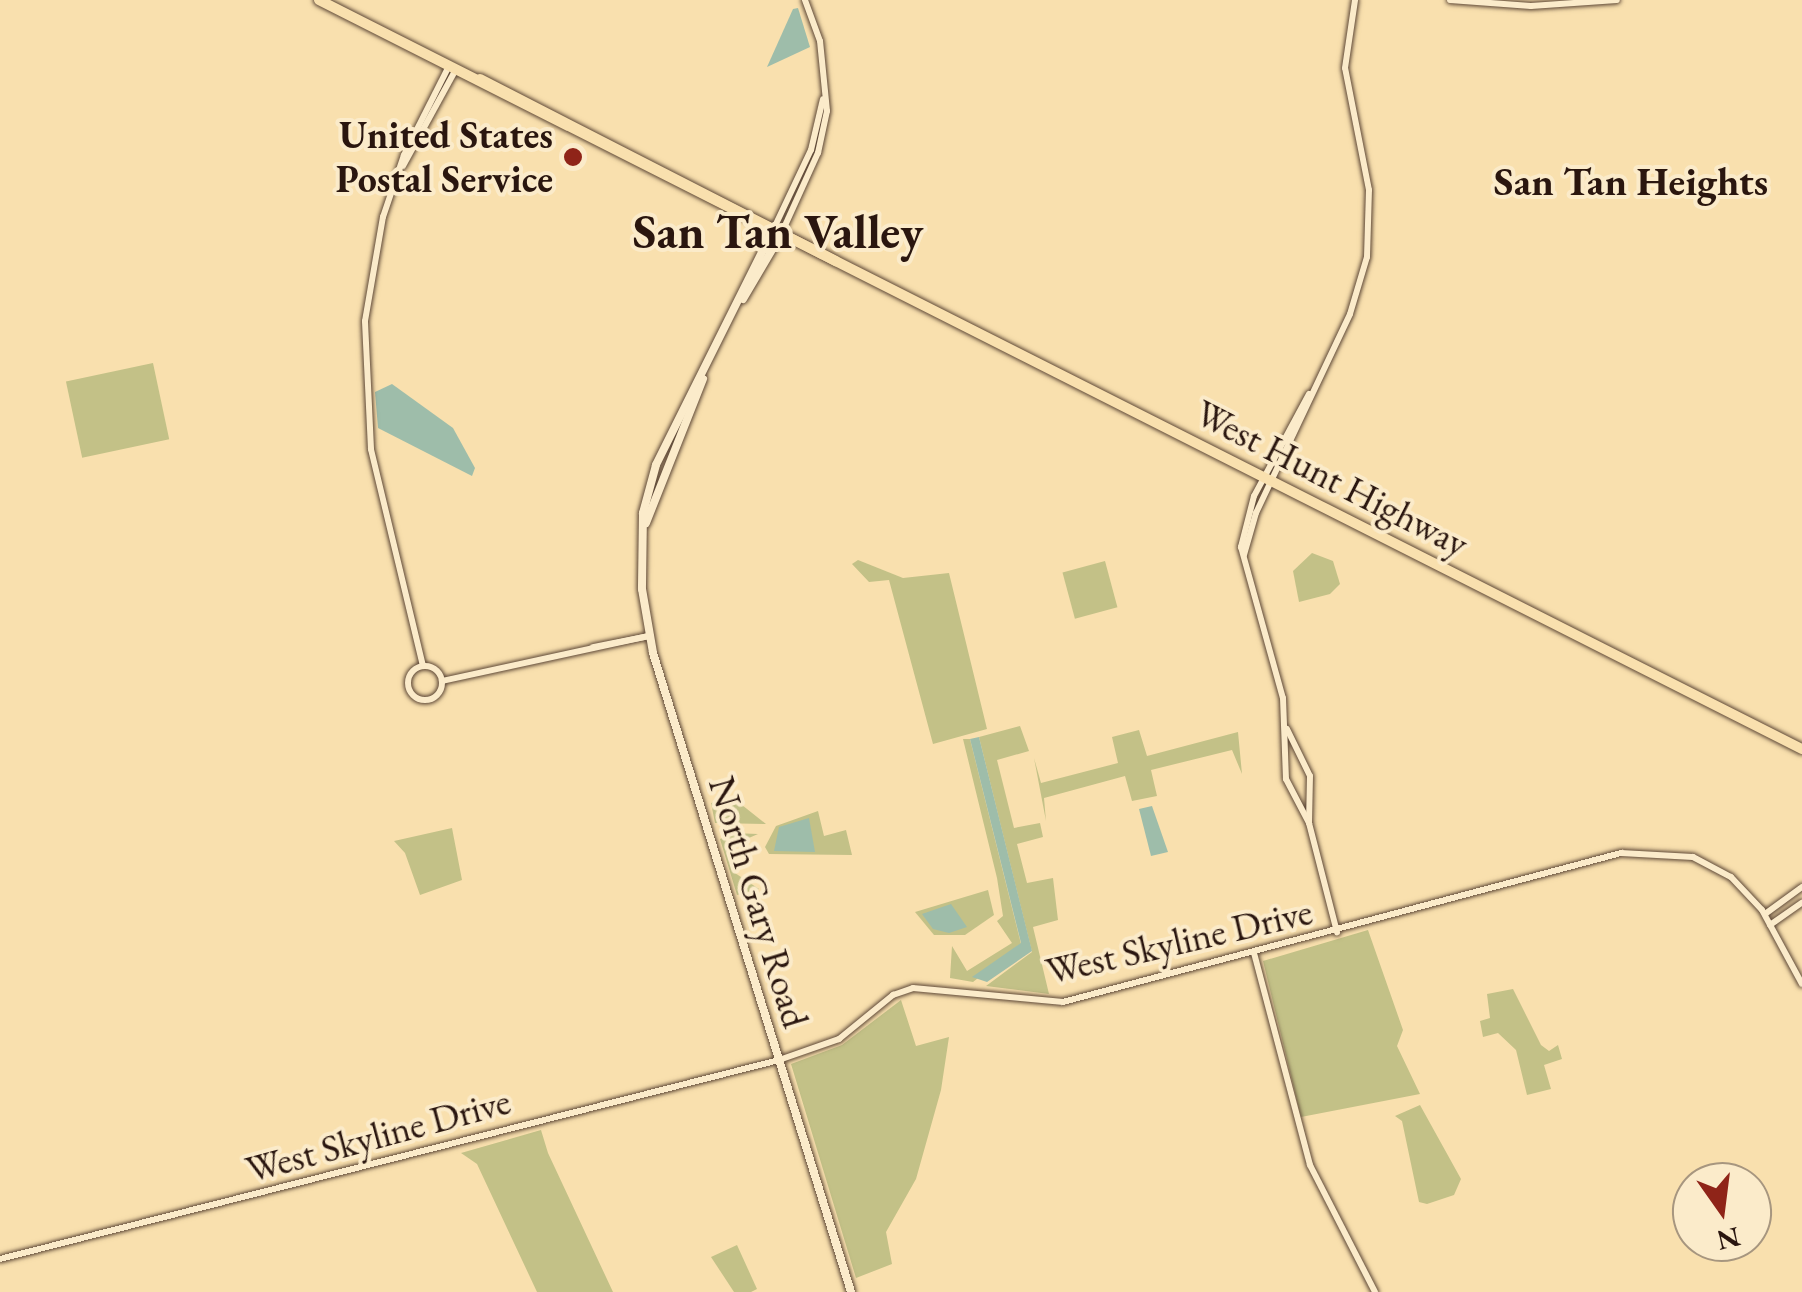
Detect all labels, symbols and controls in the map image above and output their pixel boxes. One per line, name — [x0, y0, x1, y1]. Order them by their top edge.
place label: United States Postal Service — [336, 112, 553, 202]
marker: United States Postal Service — [562, 146, 584, 168]
district label: San Tan Heights — [1494, 157, 1768, 205]
district label: San Tan Valley — [633, 203, 923, 261]
street label: West Hunt Highway — [1188, 390, 1476, 566]
street label: North Gary Road — [699, 771, 819, 1033]
street label: West Skyline Drive — [1041, 888, 1317, 994]
street label: West Skyline Drive — [241, 1078, 515, 1192]
north arrow — [1672, 1162, 1772, 1262]
text: N — [1713, 1219, 1744, 1259]

